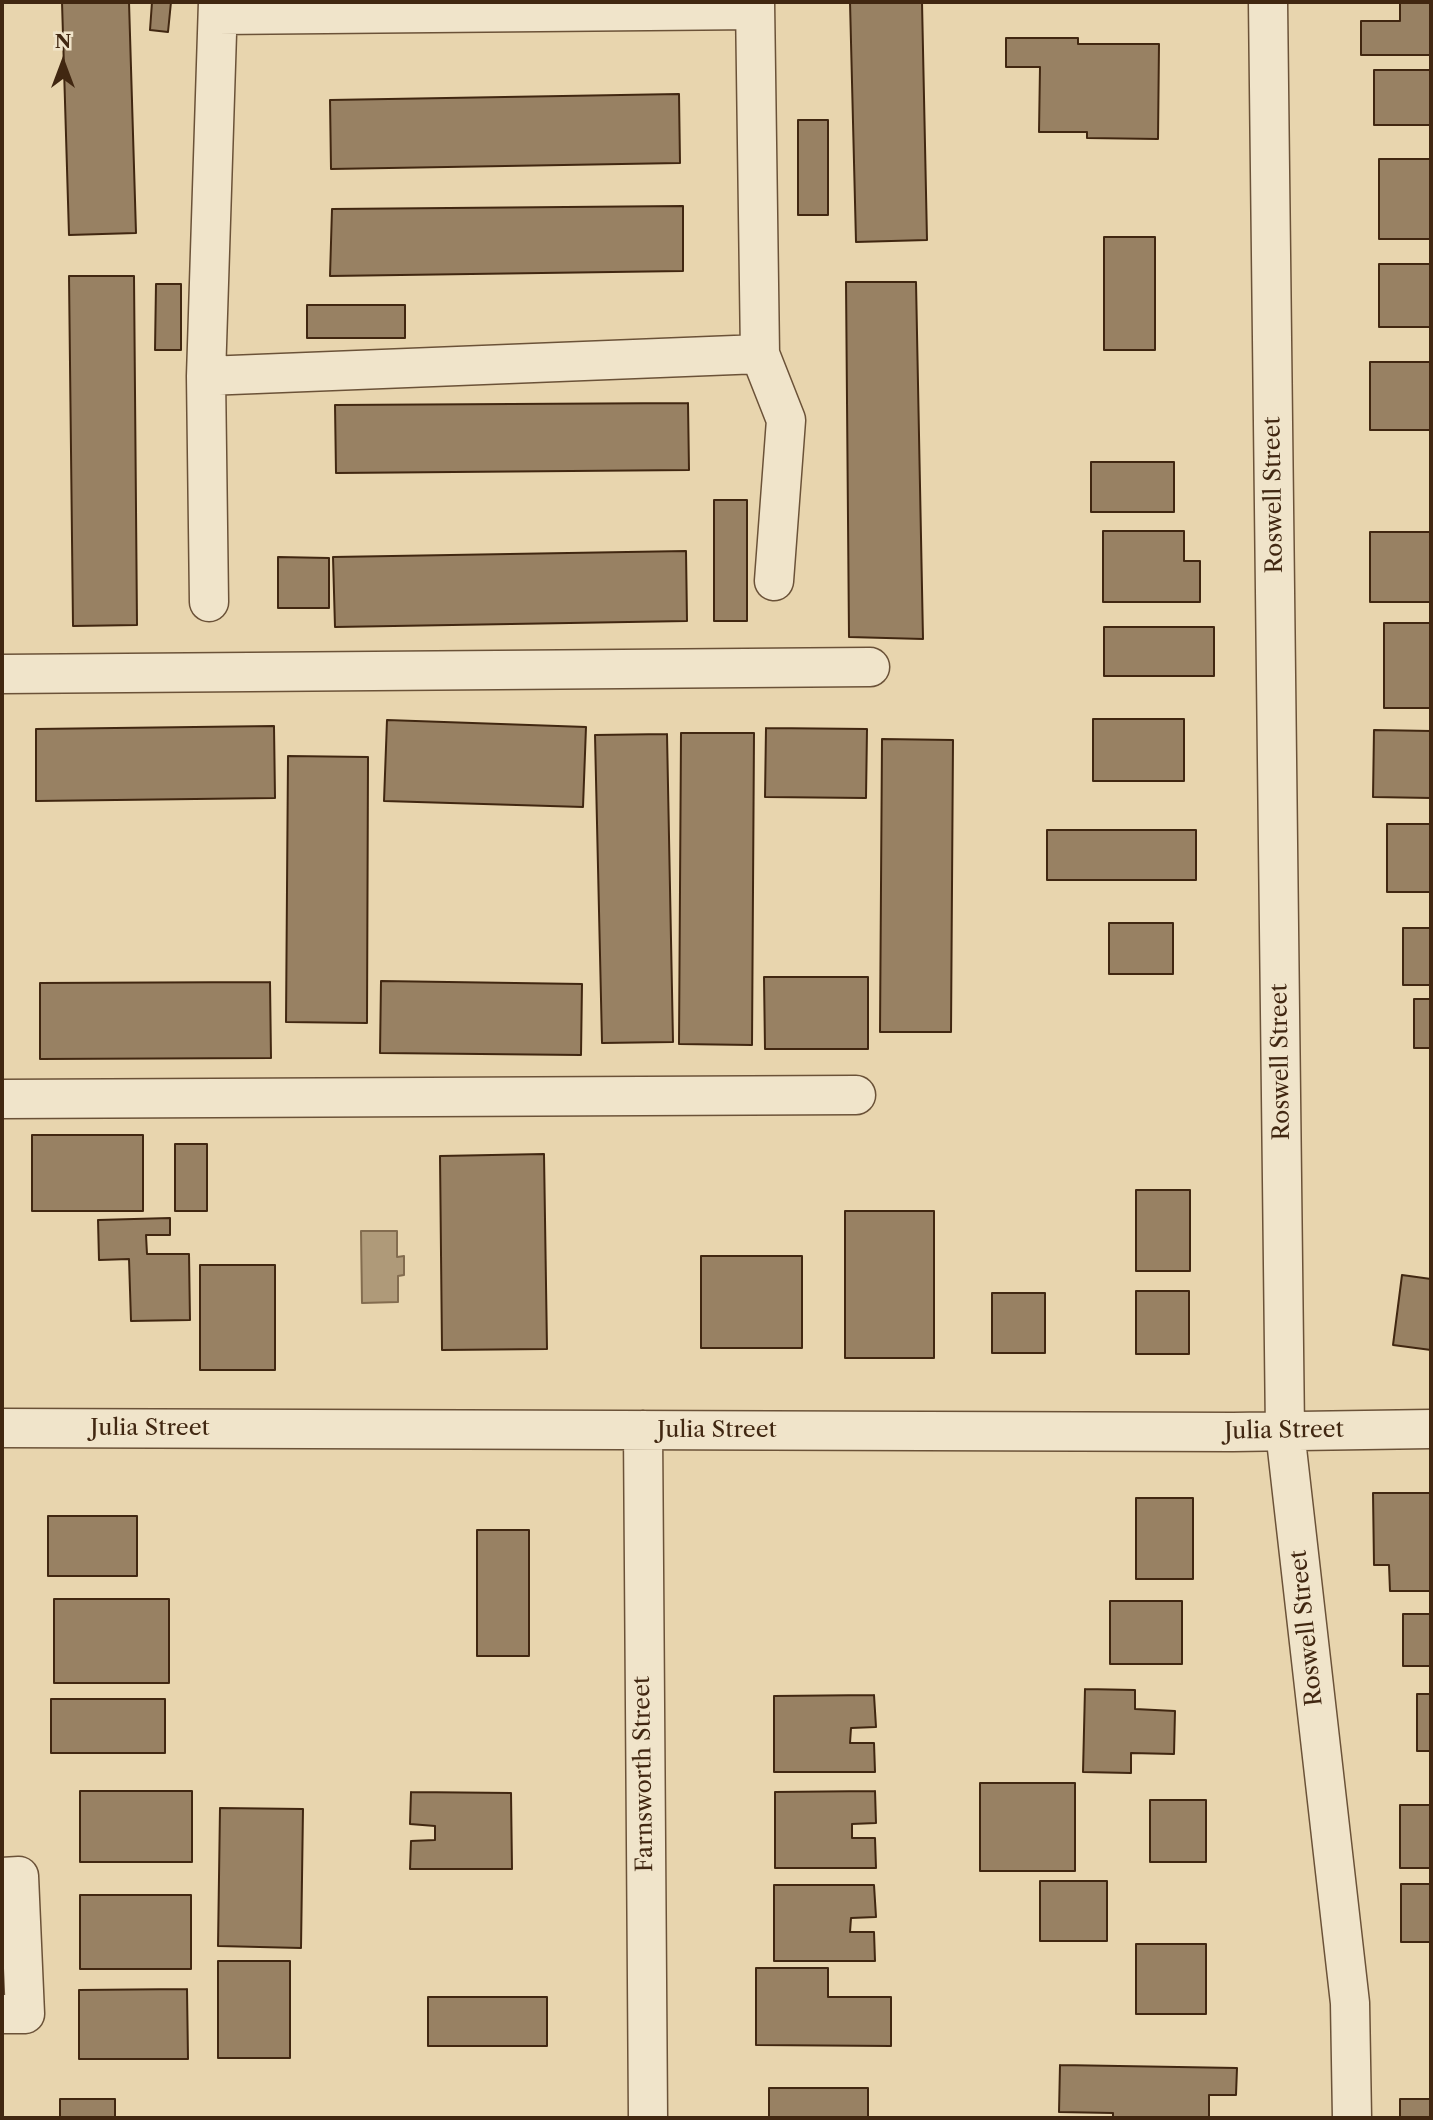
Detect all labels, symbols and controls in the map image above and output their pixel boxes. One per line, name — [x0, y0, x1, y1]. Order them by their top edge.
north arrow — [28, 28, 98, 98]
text: N — [55, 30, 71, 53]
street label: Roswell Street — [1259, 416, 1289, 574]
street label: Roswell Street — [1266, 983, 1296, 1141]
street label: Julia Street — [90, 1414, 210, 1442]
street label: Julia Street — [657, 1416, 777, 1444]
street label: Julia Street — [1224, 1416, 1344, 1446]
street label: Roswell Street — [1285, 1549, 1329, 1707]
street label: Farnsworth Street — [628, 1676, 660, 1872]

